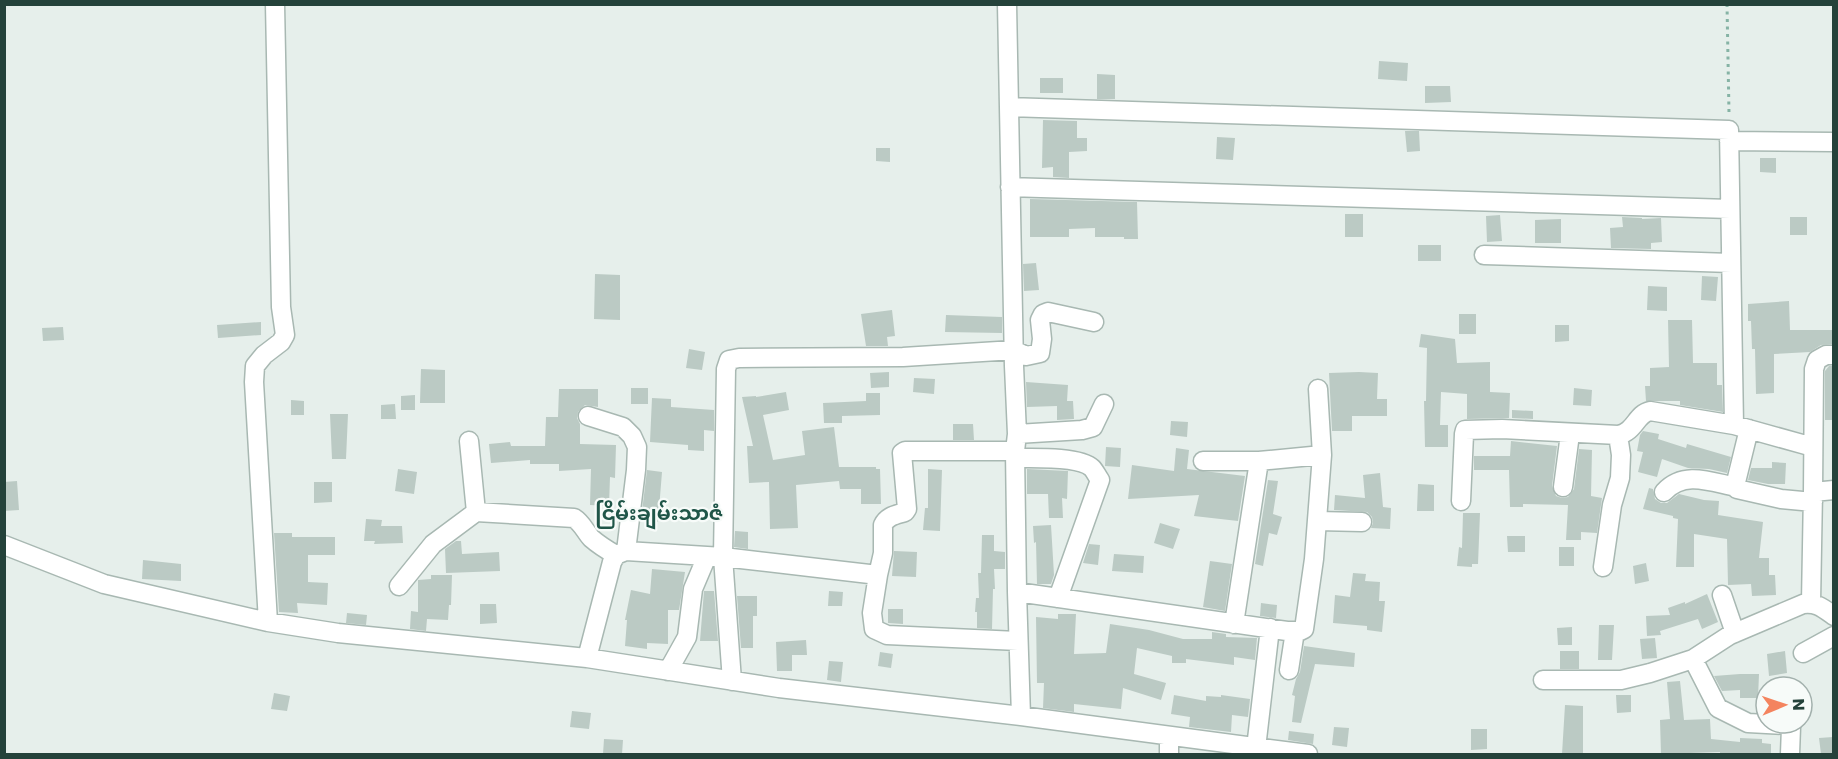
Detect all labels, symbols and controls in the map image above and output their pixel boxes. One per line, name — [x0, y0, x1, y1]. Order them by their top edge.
district label: ငြိမ်းချမ်းသာဇံ — [595, 499, 723, 530]
north arrow — [1754, 675, 1814, 735]
text: N — [1787, 698, 1810, 711]

